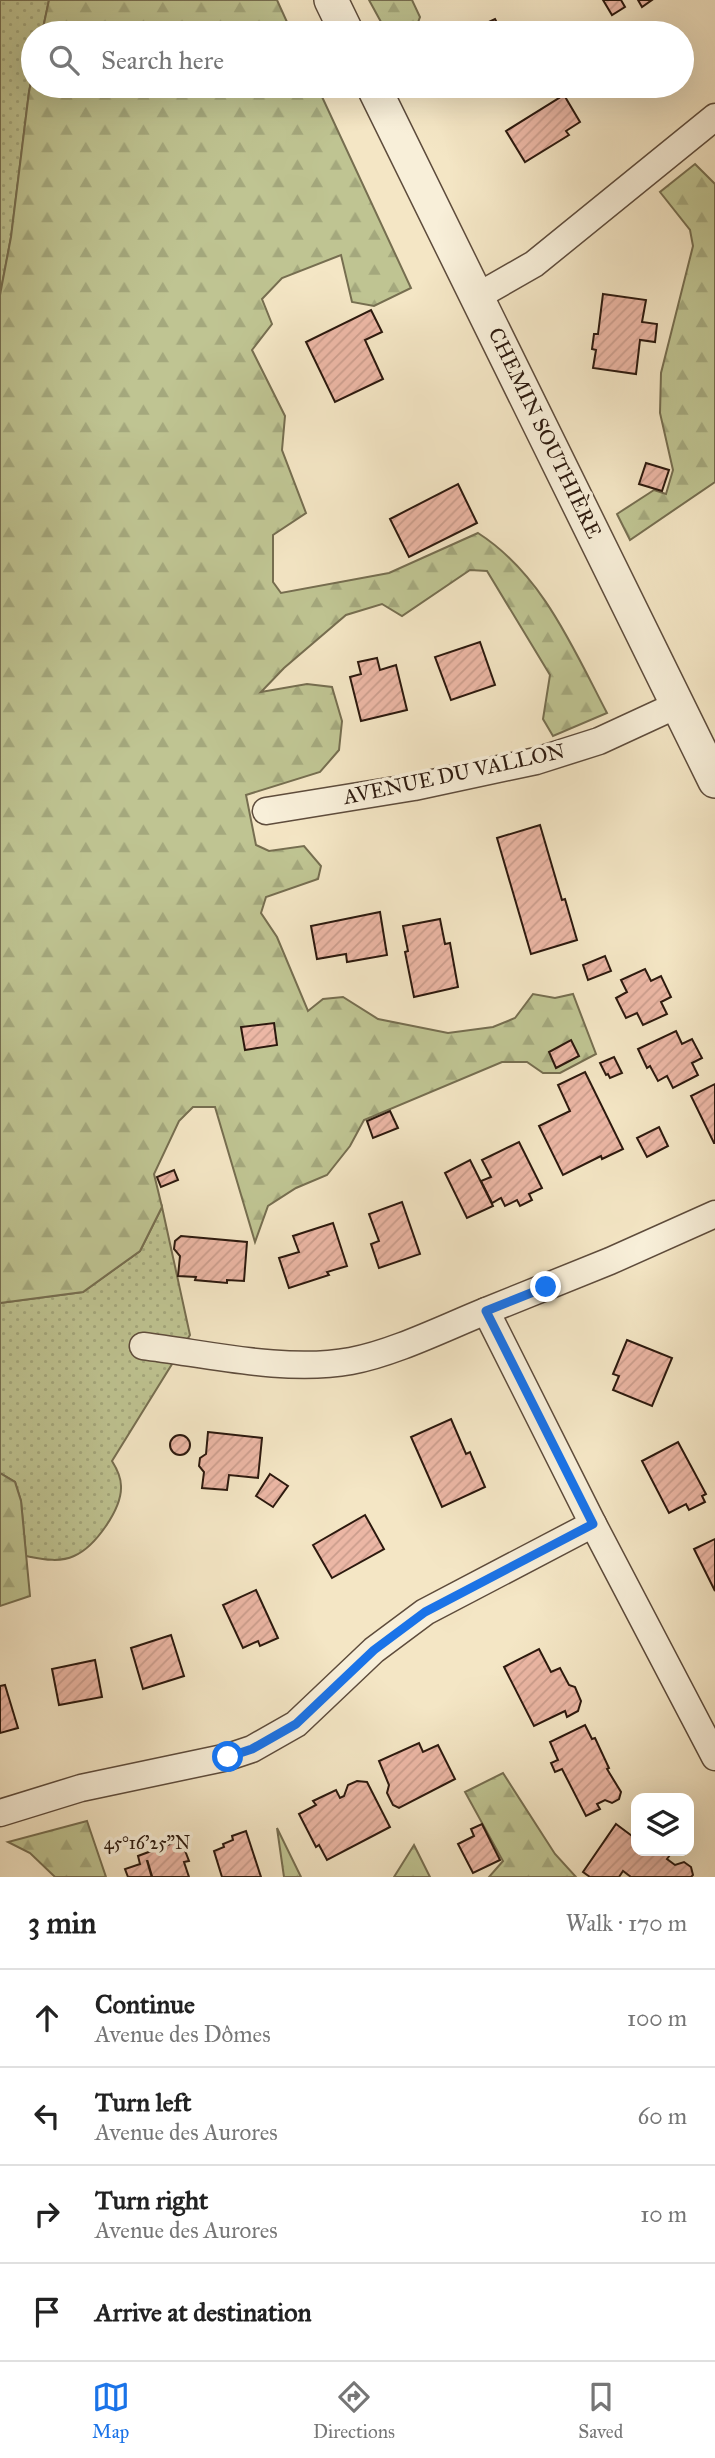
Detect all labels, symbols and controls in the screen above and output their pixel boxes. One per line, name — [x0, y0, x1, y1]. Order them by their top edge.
search box — [21, 21, 694, 98]
icon: search — [45, 41, 83, 79]
text: Search here — [101, 44, 224, 76]
street label: CHEMIN SOUTHIÈRE — [483, 323, 608, 543]
street label: AVENUE DU VALLON — [340, 738, 567, 810]
route end — [530, 1271, 561, 1302]
route start — [212, 1741, 243, 1772]
map controls — [631, 1793, 694, 1856]
button: layers — [631, 1793, 694, 1856]
text: 45°16'25"N — [104, 1832, 190, 1854]
text: 3 min — [28, 1905, 96, 1941]
text: Walk · 170 m — [566, 1909, 687, 1937]
text: Continue — [95, 1988, 195, 2020]
icon: ahead — [28, 1999, 66, 2037]
text: 100 m — [627, 2004, 687, 2032]
text: Avenue des Dômes — [95, 2020, 271, 2048]
text: Turn left — [95, 2086, 191, 2118]
icon: left — [28, 2097, 66, 2135]
text: 60 m — [638, 2102, 687, 2130]
text: Avenue des Aurores — [95, 2118, 278, 2146]
text: Turn right — [95, 2184, 208, 2216]
icon: right — [28, 2195, 66, 2233]
text: 10 m — [640, 2200, 687, 2228]
text: Avenue des Aurores — [95, 2216, 278, 2244]
icon: arrive — [28, 2293, 66, 2331]
text: Arrive at destination — [95, 2296, 312, 2328]
tab: Map — [92, 2378, 130, 2443]
tab: Directions — [313, 2378, 395, 2443]
tab: Saved — [578, 2378, 623, 2443]

